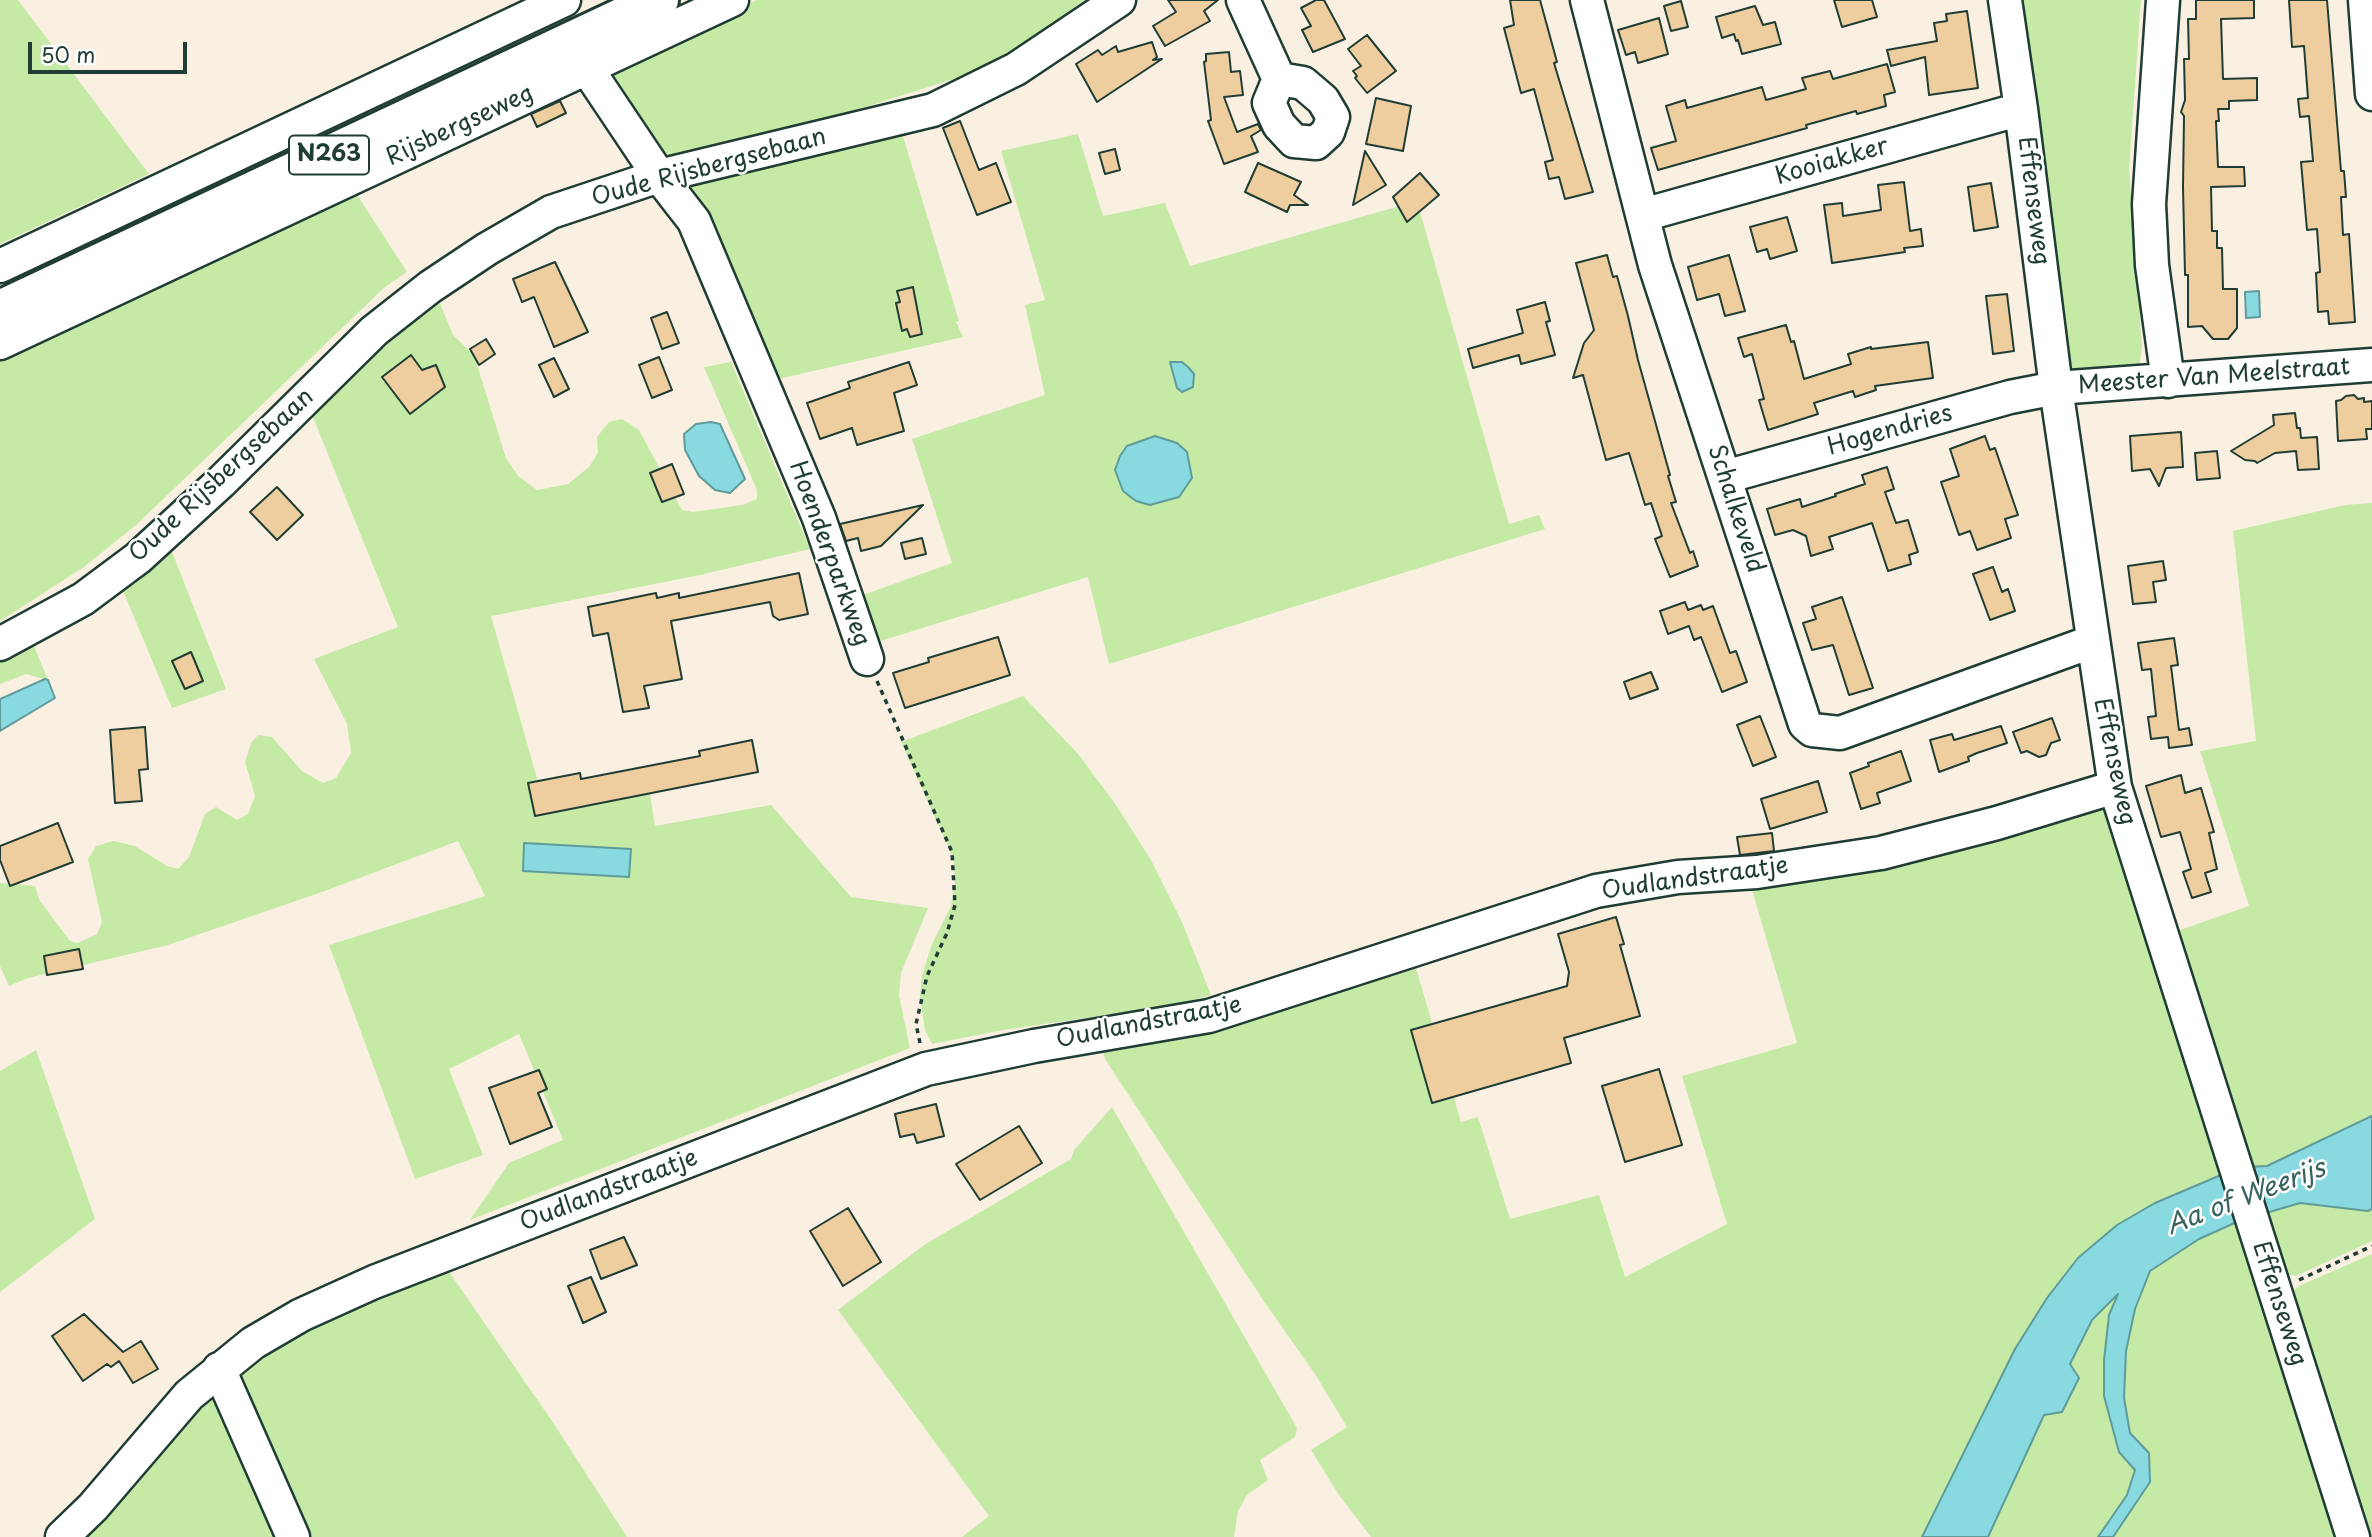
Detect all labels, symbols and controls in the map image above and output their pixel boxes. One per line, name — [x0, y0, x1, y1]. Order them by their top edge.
scale bar — [32, 28, 191, 72]
text: 50 m — [41, 38, 95, 70]
street label: Rijsbergseweg — [382, 79, 538, 173]
street label: Oude Rijsbergsebaan — [589, 123, 829, 213]
street label: Kooiakker — [1772, 132, 1892, 192]
street label: Effenseweg — [2011, 135, 2055, 267]
road number: N263 — [289, 136, 369, 174]
street label: Meester Van Meelstraat — [2077, 353, 2351, 401]
street label: Oude Rijsbergsebaan — [124, 383, 320, 569]
street label: Hogendries — [1824, 399, 1956, 463]
street label: Schalkeveld — [1701, 441, 1769, 577]
street label: Hoenderparkweg — [782, 457, 876, 651]
street label: Effenseweg — [2086, 696, 2142, 828]
street label: Oudlandstraatje — [1600, 852, 1790, 906]
street label: Oudlandstraatje — [1054, 991, 1244, 1055]
street label: Oudlandstraatje — [516, 1144, 702, 1238]
water label: Aa of Weerijs — [2162, 1153, 2330, 1243]
street label: Effenseweg — [2245, 1238, 2313, 1370]

